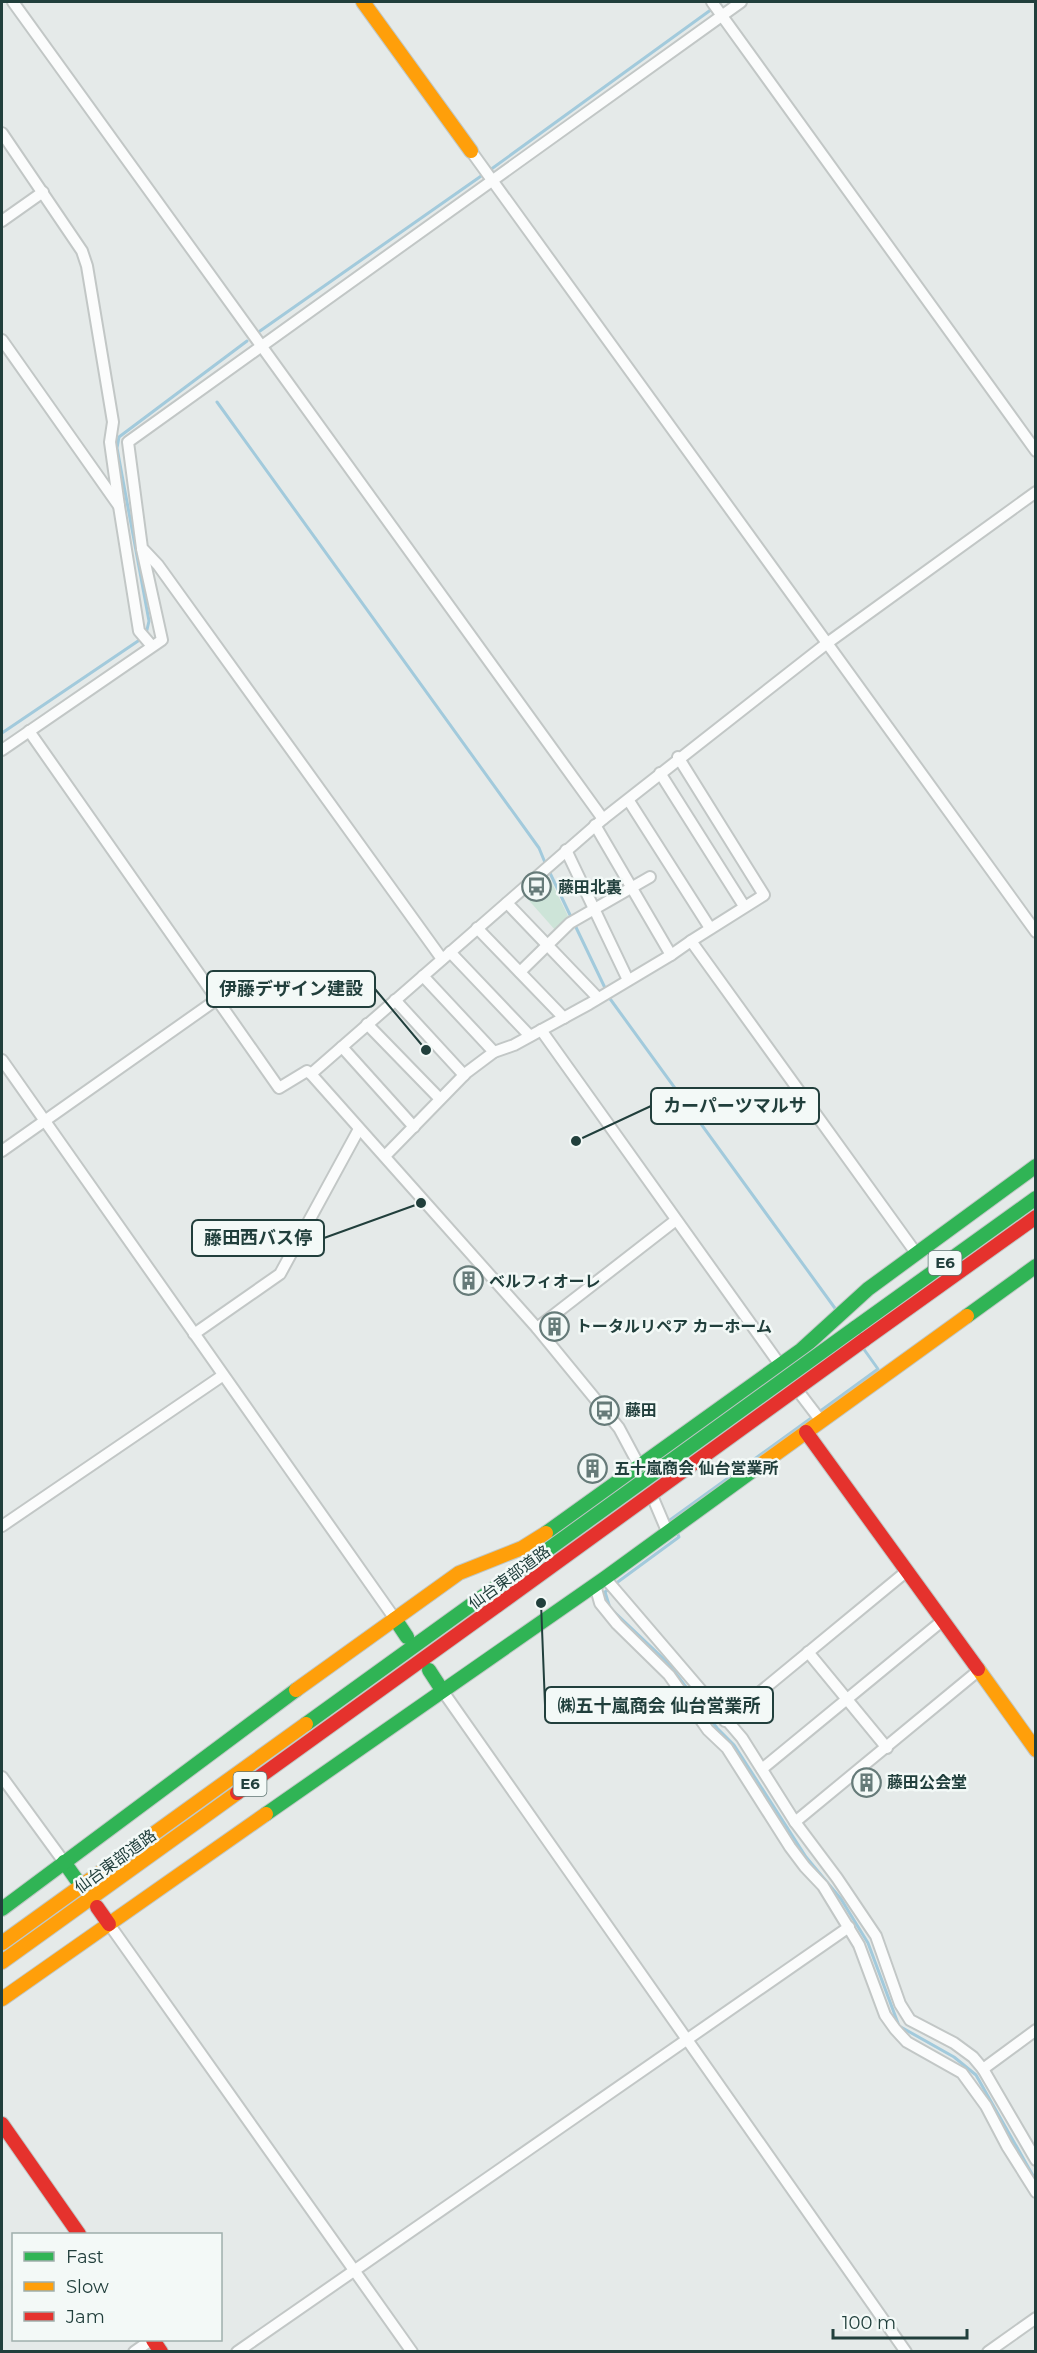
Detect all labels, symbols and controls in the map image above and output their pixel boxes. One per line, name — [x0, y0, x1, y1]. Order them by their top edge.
bus stop icon: 藤田北裏 — [521, 871, 553, 903]
place label: 藤田北裏 — [558, 878, 622, 897]
callout: 伊藤デザイン建設 — [207, 971, 375, 1007]
text: 伊藤デザイン建設 — [219, 978, 363, 1000]
callout: カーパーツマルサ — [651, 1088, 819, 1124]
text: カーパーツマルサ — [663, 1095, 807, 1117]
callout: 藤田西バス停 — [192, 1220, 324, 1256]
text: 藤田西バス停 — [204, 1227, 312, 1249]
road number: E6 — [928, 1251, 962, 1275]
building icon: ベルフィオーレ — [452, 1265, 484, 1297]
place label: ベルフィオーレ — [489, 1272, 601, 1291]
building icon: トータルリペア カーホーム — [539, 1310, 571, 1342]
place label: トータルリペア カーホーム — [576, 1317, 772, 1336]
bus stop icon: 藤田 — [588, 1394, 620, 1426]
place label: 藤田 — [625, 1401, 657, 1420]
building icon: 五十嵐商会 仙台営業所 — [577, 1452, 609, 1484]
place label: 五十嵐商会 仙台営業所 — [614, 1459, 779, 1478]
street label: 仙台東部道路 — [465, 1542, 554, 1613]
callout: ㈱五十嵐商会 仙台営業所 — [545, 1687, 773, 1723]
text: ㈱五十嵐商会 仙台営業所 — [557, 1695, 761, 1717]
building icon: 藤田公会堂 — [850, 1766, 882, 1798]
road number: E6 — [234, 1772, 266, 1796]
place label: 藤田公会堂 — [887, 1773, 967, 1792]
street label: 仙台東部道路 — [71, 1826, 160, 1897]
legend — [12, 2233, 222, 2341]
text: Fast — [66, 2246, 104, 2268]
text: Slow — [66, 2276, 109, 2298]
scale bar — [833, 2302, 966, 2340]
text: Jam — [65, 2306, 105, 2328]
text: 100 m — [842, 2312, 896, 2334]

